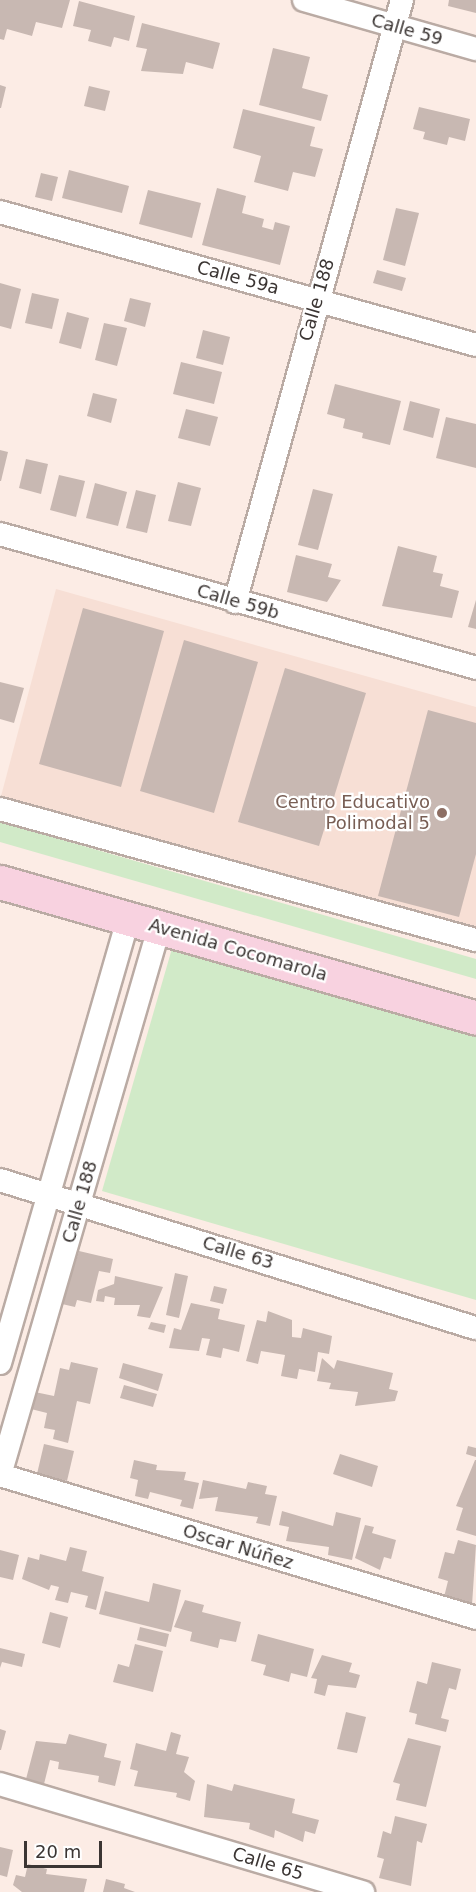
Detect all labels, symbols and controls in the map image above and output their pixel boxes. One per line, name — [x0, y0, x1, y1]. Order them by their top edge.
street label: Calle 59 — [369, 10, 445, 50]
street label: Calle 188 — [295, 256, 339, 344]
street label: Calle 59a — [194, 257, 282, 299]
street label: Calle 59b — [194, 580, 282, 624]
place label: Centro Educativo Polimodal 5 — [275, 792, 430, 834]
marker: Centro Educativo Polimodal 5 — [435, 806, 449, 820]
street label: Avenida Cocomarola — [146, 914, 330, 986]
street label: Calle 188 — [58, 1158, 102, 1246]
street label: Calle 63 — [200, 1232, 276, 1274]
street label: Oscar Núñez — [180, 1520, 296, 1574]
scale bar — [27, 1829, 105, 1867]
text: 20 m — [35, 1841, 81, 1862]
street label: Calle 65 — [230, 1843, 306, 1885]

